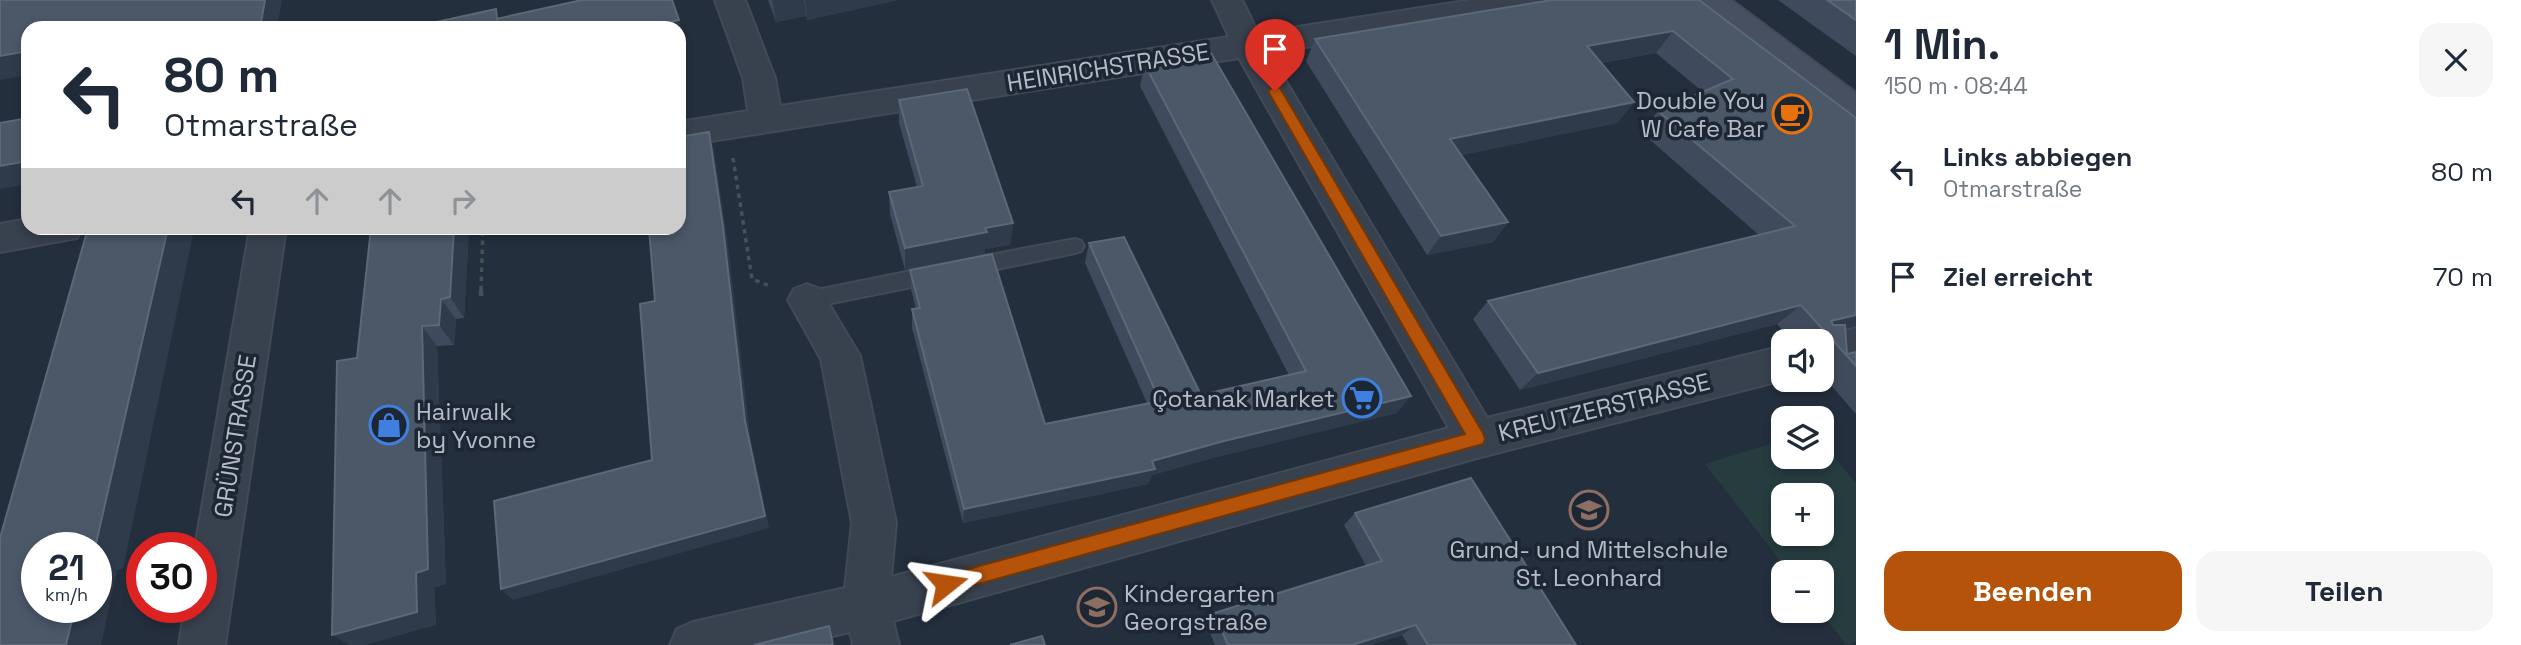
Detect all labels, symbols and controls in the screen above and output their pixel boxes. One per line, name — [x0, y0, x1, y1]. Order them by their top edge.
text: 1 Min. — [1884, 18, 2000, 71]
pin — [1245, 19, 1305, 91]
button: close — [2419, 23, 2493, 97]
icon: arrive — [1256, 30, 1294, 68]
street label: HEINRICHSTRASSE — [1005, 36, 1211, 98]
text: 80 m — [164, 44, 279, 106]
icon: left — [49, 49, 140, 140]
text: 150 m · 08:44 — [1884, 71, 2028, 101]
place label: Double You W Cafe Bar — [1636, 85, 1765, 144]
cafe icon: Double You W Cafe Bar — [1771, 93, 1813, 135]
text: Otmarstraße — [164, 105, 358, 145]
text: Links abbiegen — [1943, 140, 2132, 174]
icon: left — [1884, 153, 1922, 191]
text: 80 m — [2431, 155, 2493, 189]
text: Otmarstraße — [1943, 174, 2082, 204]
icon: left — [225, 182, 263, 220]
icon: ahead — [298, 182, 336, 220]
icon: ahead — [371, 182, 409, 220]
icon: right — [444, 182, 482, 220]
icon: arrive — [1884, 258, 1922, 296]
text: Ziel erreicht — [1943, 260, 2093, 294]
text: 70 m — [2433, 260, 2493, 294]
map controls — [1771, 329, 1834, 623]
button: sound — [1771, 329, 1834, 392]
street label: GRÜNSTRASSE — [207, 353, 263, 519]
street label: KREUTZERSTRASSE — [1495, 366, 1713, 448]
supermarket icon: Çotanak Market — [1341, 377, 1383, 419]
place label: Çotanak Market — [1152, 383, 1335, 414]
place label: Hairwalk by Yvonne — [416, 396, 536, 455]
shop icon: Hairwalk by Yvonne — [368, 404, 410, 446]
button: layers — [1771, 406, 1834, 469]
button: + — [1771, 483, 1834, 546]
school or university icon: Grund- und Mittelschule St. Leonhard — [1568, 489, 1610, 531]
speed limit sign: 30 — [126, 532, 217, 623]
place label: Grund- und Mittelschule St. Leonhard — [1450, 534, 1728, 593]
text: 21 — [48, 546, 85, 590]
position arrow — [909, 547, 983, 621]
button: Beenden — [1884, 551, 2182, 631]
button: Teilen — [2196, 551, 2493, 631]
button: − — [1771, 560, 1834, 623]
place label: Kindergarten Georgstraße — [1124, 578, 1275, 637]
text: km/h — [45, 583, 88, 606]
school or university icon: Kindergarten Georgstraße — [1076, 586, 1118, 628]

